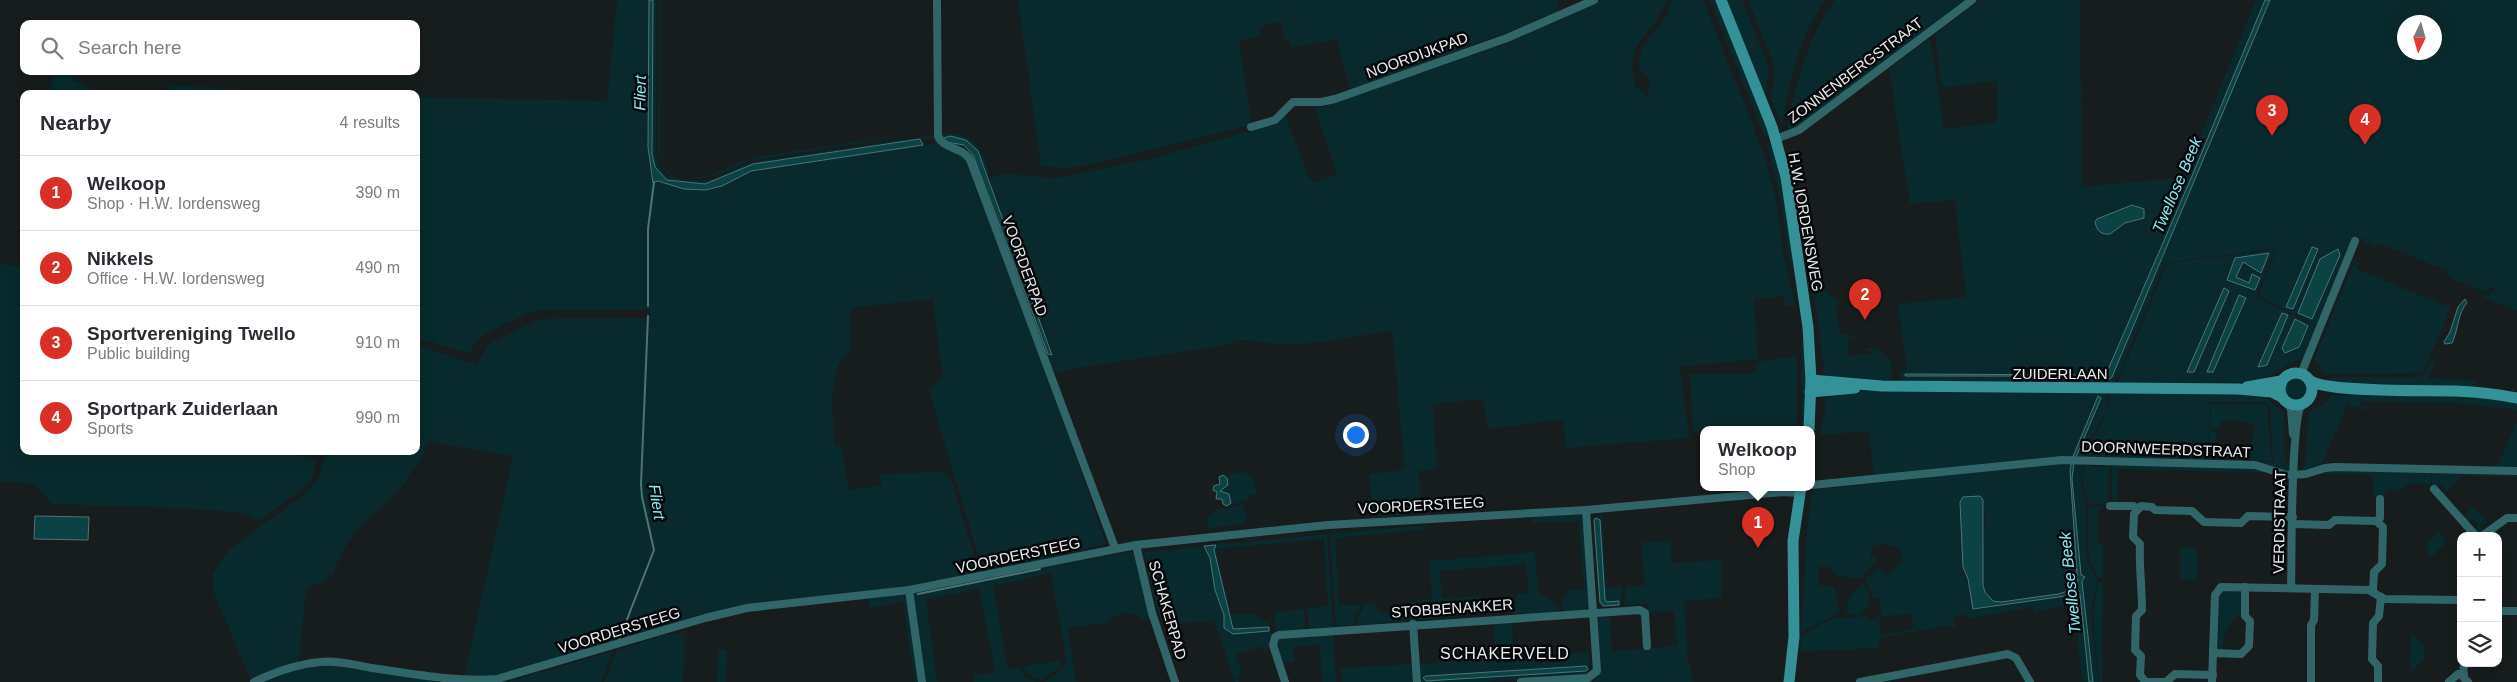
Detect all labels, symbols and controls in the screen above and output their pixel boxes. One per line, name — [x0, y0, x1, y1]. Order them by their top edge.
street label: ZONNENBERGSTRAAT — [1784, 14, 1926, 126]
north arrow — [2397, 15, 2442, 60]
search box — [20, 20, 420, 75]
street label: NOORDIJKPAD — [1364, 29, 1470, 81]
icon: search — [38, 34, 66, 62]
text: Search here — [78, 37, 182, 58]
water label: Fliert — [631, 75, 649, 111]
pin: 3 — [2256, 95, 2288, 136]
pin: 4 — [2349, 104, 2381, 145]
text: Nearby — [40, 111, 111, 134]
text: 4 results — [340, 114, 400, 131]
water label: Twellose Beek — [2149, 133, 2205, 236]
street label: H.W. IORDENSWEG — [1785, 151, 1827, 293]
text: Welkoop — [87, 173, 166, 194]
text: 1 — [52, 184, 60, 201]
text: 390 m — [356, 184, 400, 201]
text: Shop · H.W. Iordensweg — [87, 195, 260, 212]
street label: VOORDERPAD — [999, 213, 1051, 319]
text: Nikkels — [87, 248, 154, 269]
text: 2 — [52, 259, 60, 276]
text: 490 m — [356, 259, 400, 276]
text: Office · H.W. Iordensweg — [87, 270, 265, 287]
pin: 2 — [1849, 279, 1881, 320]
text: Sportvereniging Twello — [87, 323, 296, 344]
text: 3 — [52, 334, 60, 351]
text: 910 m — [356, 334, 400, 351]
text: Public building — [87, 345, 190, 362]
street label: ZUIDERLAAN — [2012, 365, 2108, 382]
text: Sportpark Zuiderlaan — [87, 398, 278, 419]
text: 4 — [52, 409, 60, 426]
text: 990 m — [356, 409, 400, 426]
text: Sports — [87, 420, 133, 437]
your location — [1343, 422, 1369, 448]
popup — [1700, 426, 1815, 491]
street label: DOORNWEERDSTRAAT — [2081, 438, 2251, 460]
text: Welkoop — [1718, 439, 1797, 460]
text: Shop — [1718, 461, 1755, 478]
street label: VERDISTRAAT — [2270, 470, 2288, 574]
water label: Fliert — [646, 483, 668, 521]
street label: VOORDERSTEEG — [1357, 493, 1485, 517]
pin: 1 — [1742, 507, 1774, 548]
water label: Twellose Beek — [2056, 530, 2084, 635]
map controls — [2457, 532, 2502, 667]
button: + — [2457, 532, 2502, 577]
street label: VOORDERSTEEG — [954, 534, 1082, 576]
street label: SCHAKERPAD — [1146, 559, 1190, 662]
button: − — [2457, 577, 2502, 622]
street label: STOBBENAKKER — [1390, 595, 1514, 621]
street label: VOORDERSTEEG — [556, 603, 682, 657]
button: layers — [2457, 622, 2502, 667]
district label: SCHAKERVELD — [1440, 645, 1570, 662]

